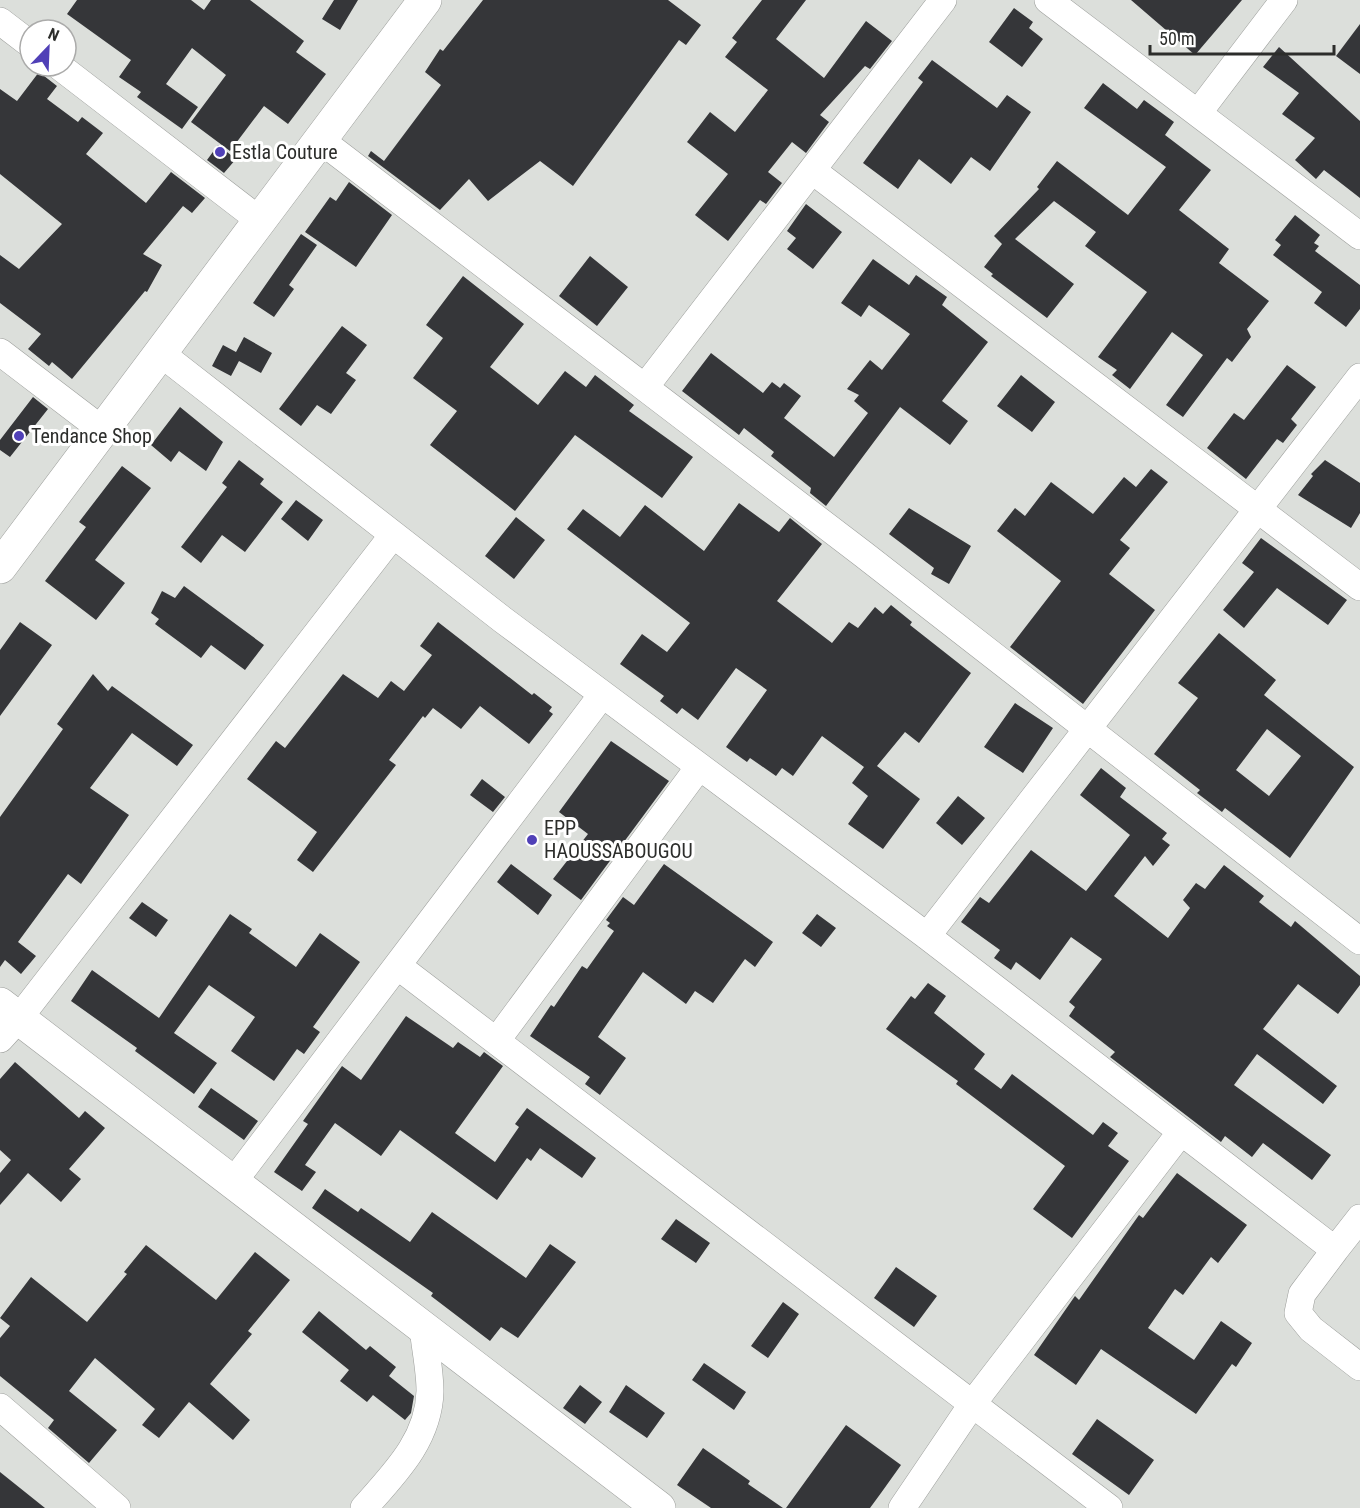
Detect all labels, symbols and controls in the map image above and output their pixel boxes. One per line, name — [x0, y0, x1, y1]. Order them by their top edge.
north arrow — [18, 18, 78, 78]
scale bar — [1150, 18, 1334, 56]
text: N — [45, 24, 62, 45]
text: 50 m — [1159, 28, 1194, 49]
place label: Estla Couture — [232, 140, 338, 164]
marker: Estla Couture — [213, 145, 227, 159]
place label: Tendance Shop — [31, 424, 152, 448]
marker: Tendance Shop — [12, 429, 26, 443]
place label: EPP HAOUSSABOUGOU — [544, 816, 693, 863]
marker: EPP HAOUSSABOUGOU — [525, 833, 539, 847]

